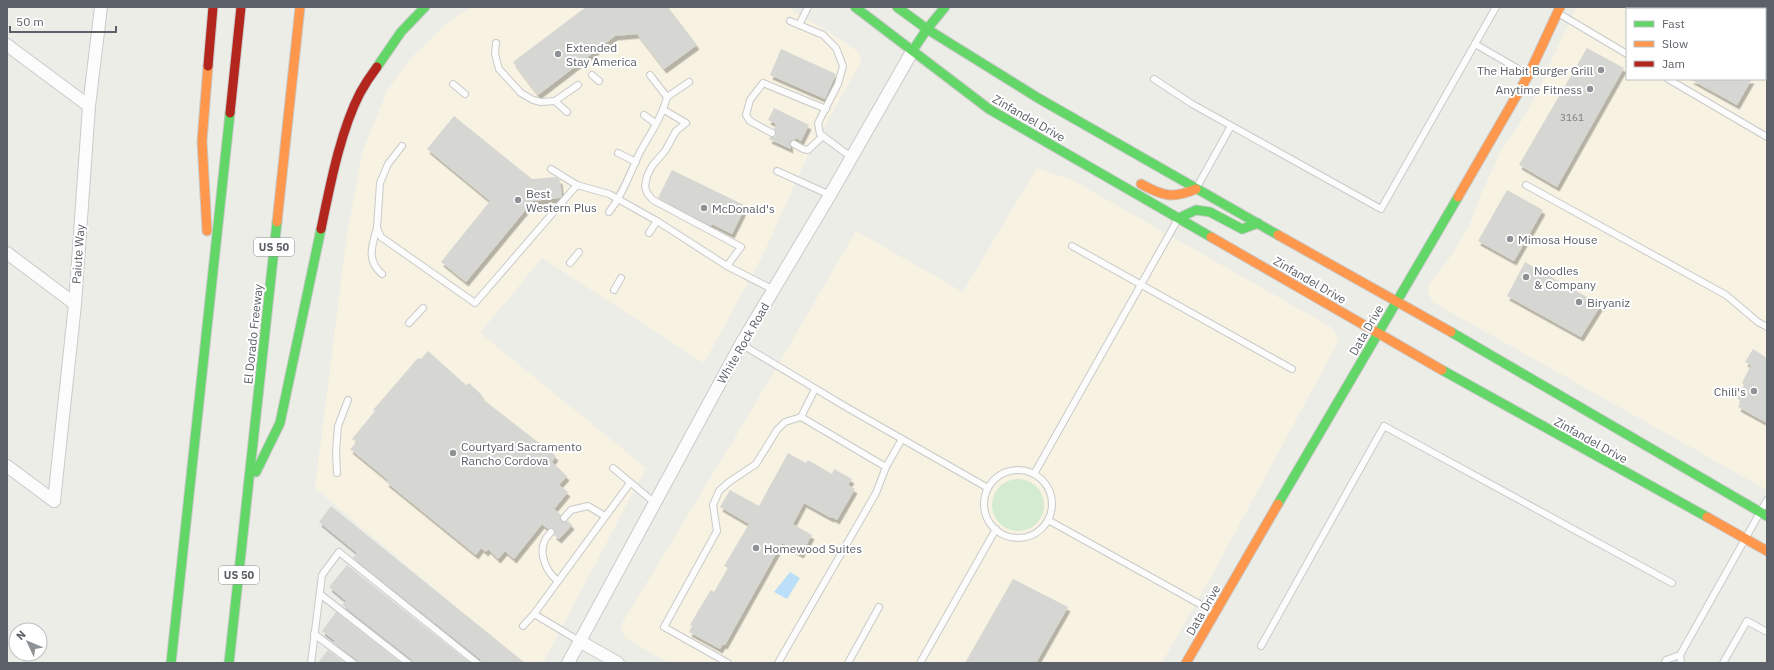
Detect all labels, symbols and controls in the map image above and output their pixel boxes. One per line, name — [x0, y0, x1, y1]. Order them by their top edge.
scale bar — [10, 8, 116, 34]
legend — [1626, 8, 1766, 80]
text: 50 m — [16, 14, 44, 29]
text: Fast — [1662, 16, 1685, 31]
text: Slow — [1662, 36, 1688, 51]
place label: Extended Stay America — [566, 40, 638, 69]
marker: Extended Stay America — [553, 49, 563, 59]
text: Jam — [1662, 56, 1685, 71]
place label: The Habit Burger Grill — [1477, 63, 1593, 78]
marker: The Habit Burger Grill — [1596, 65, 1606, 75]
place label: Anytime Fitness — [1496, 82, 1582, 97]
marker: Anytime Fitness — [1585, 84, 1595, 94]
street label: Zinfandel Drive — [990, 91, 1068, 145]
house number: 3161 — [1560, 111, 1584, 124]
place label: Best Western Plus — [526, 186, 597, 215]
marker: Best Western Plus — [513, 195, 523, 205]
place label: McDonald's — [712, 201, 775, 216]
marker: McDonald's — [699, 203, 709, 213]
street label: Paiute Way — [68, 224, 88, 284]
place label: Mimosa House — [1518, 232, 1598, 247]
marker: Mimosa House — [1505, 234, 1515, 244]
road number: US 50 — [254, 238, 294, 256]
street label: Zinfandel Drive — [1271, 253, 1349, 307]
place label: Noodles & Company — [1534, 263, 1596, 292]
marker: Noodles & Company — [1521, 272, 1531, 282]
street label: El Dorado Freeway — [240, 283, 266, 385]
place label: Biryaniz — [1587, 295, 1630, 310]
marker: Biryaniz — [1574, 297, 1584, 307]
street label: White Rock Road — [714, 300, 772, 386]
street label: Data Drive — [1346, 302, 1387, 358]
place label: Chili's — [1714, 384, 1746, 399]
marker: Chili's — [1749, 386, 1759, 396]
street label: Zinfandel Drive — [1552, 414, 1631, 466]
place label: Courtyard Sacramento Rancho Cordova — [461, 439, 582, 468]
marker: Courtyard Sacramento Rancho Cordova — [448, 448, 458, 458]
place label: Homewood Suites — [764, 541, 862, 556]
marker: Homewood Suites — [751, 543, 761, 553]
road number: US 50 — [219, 566, 259, 584]
street label: Data Drive — [1183, 582, 1224, 638]
north arrow — [8, 622, 48, 662]
text: N — [13, 627, 29, 643]

